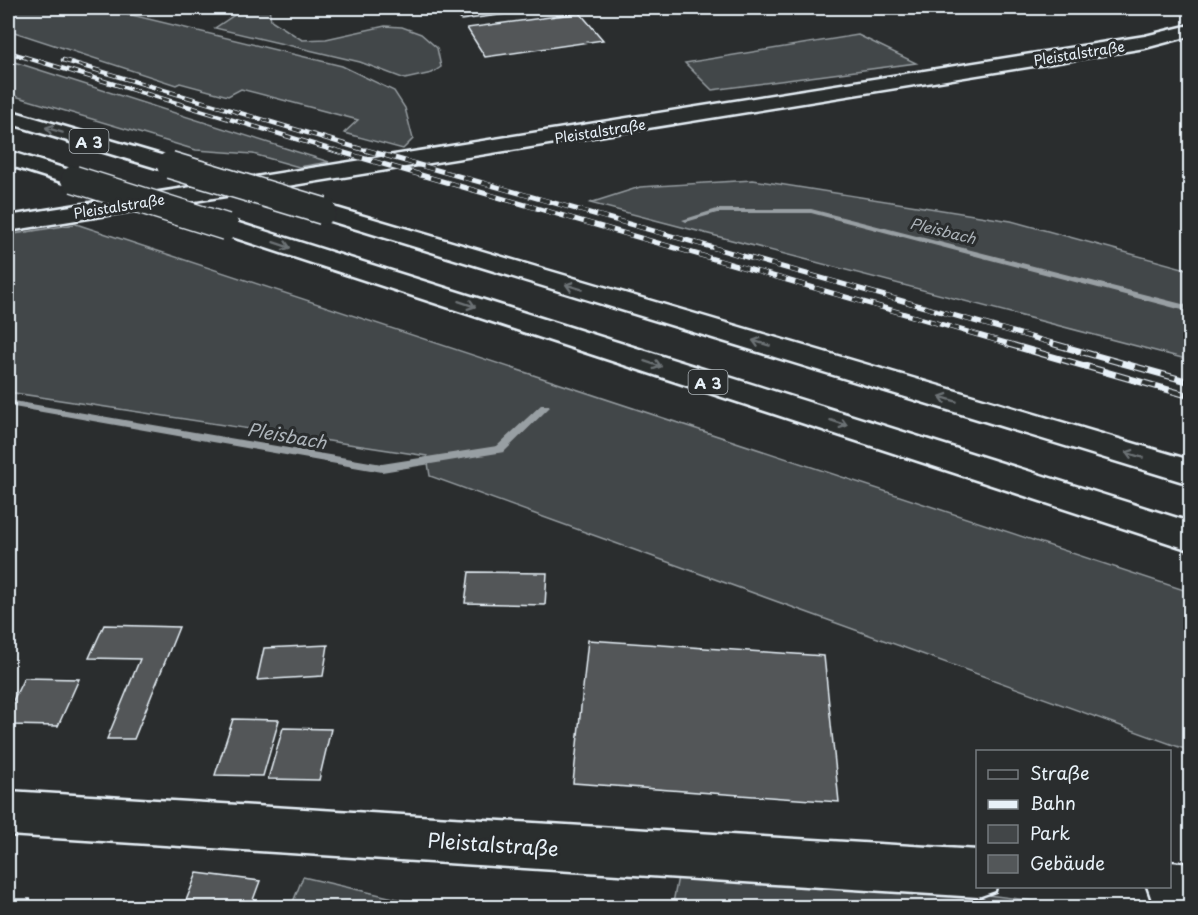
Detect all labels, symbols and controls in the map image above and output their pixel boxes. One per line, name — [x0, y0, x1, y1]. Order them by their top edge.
street label: Pleistalstraße — [1032, 35, 1126, 71]
street label: Pleistalstraße — [553, 113, 647, 149]
one-way arrow — [45, 124, 64, 135]
road number: A 3 — [70, 129, 109, 153]
street label: Pleistalstraße — [72, 188, 166, 224]
water label: Pleisbach — [908, 211, 978, 249]
one-way arrow — [272, 240, 291, 251]
one-way arrow — [565, 281, 584, 292]
one-way arrow — [457, 300, 476, 311]
one-way arrow — [752, 337, 771, 348]
one-way arrow — [643, 359, 662, 370]
road number: A 3 — [688, 370, 728, 394]
one-way arrow — [939, 393, 958, 404]
water label: Pleisbach — [245, 415, 329, 455]
one-way arrow — [829, 419, 848, 430]
one-way arrow — [1125, 449, 1144, 460]
legend — [976, 750, 1171, 888]
text: Straße — [1030, 759, 1090, 786]
text: Bahn — [1030, 789, 1076, 816]
text: Park — [1030, 819, 1070, 846]
street label: Pleistalstraße — [426, 824, 560, 864]
text: Gebäude — [1030, 849, 1105, 876]

